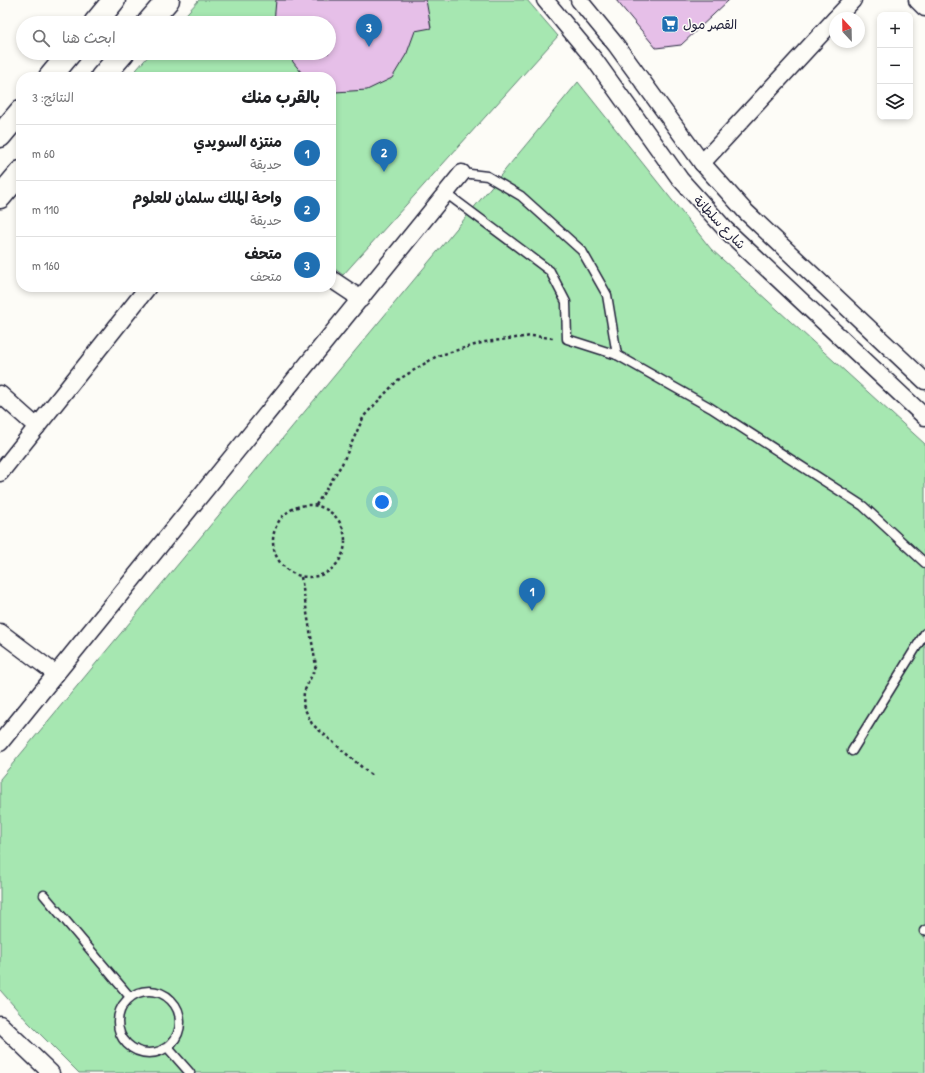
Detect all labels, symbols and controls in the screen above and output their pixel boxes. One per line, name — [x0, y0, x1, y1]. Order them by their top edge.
north arrow — [829, 12, 865, 48]
map controls — [877, 12, 913, 120]
button: + — [877, 12, 913, 48]
pin: 3 — [356, 14, 382, 47]
supermarket icon: القصر مول — [660, 14, 680, 34]
place label: القصر مول — [683, 15, 737, 33]
search box — [16, 16, 336, 60]
icon: search — [30, 27, 52, 49]
text: ابحث هنا — [62, 27, 116, 48]
button: − — [877, 48, 913, 84]
button: layers — [877, 84, 913, 120]
text: بالقرب منك — [242, 85, 320, 108]
text: النتائج: 3 — [32, 88, 74, 106]
text: منتزه السويدي — [193, 131, 282, 152]
pin: 2 — [371, 139, 397, 172]
text: 60 m — [32, 144, 55, 162]
text: 1 — [305, 144, 309, 162]
text: حديقة — [250, 155, 282, 173]
text: واحة الملك سلمان للعلوم — [133, 187, 282, 208]
street label: شارع سلطانة — [689, 191, 750, 253]
text: 110 m — [32, 200, 59, 218]
text: 2 — [304, 200, 310, 218]
text: حديقة — [250, 211, 282, 229]
text: متحف — [245, 243, 282, 264]
text: 160 m — [32, 256, 60, 274]
text: 3 — [304, 256, 310, 274]
text: متحف — [250, 267, 282, 285]
your location — [372, 492, 392, 512]
pin: 1 — [519, 578, 545, 611]

